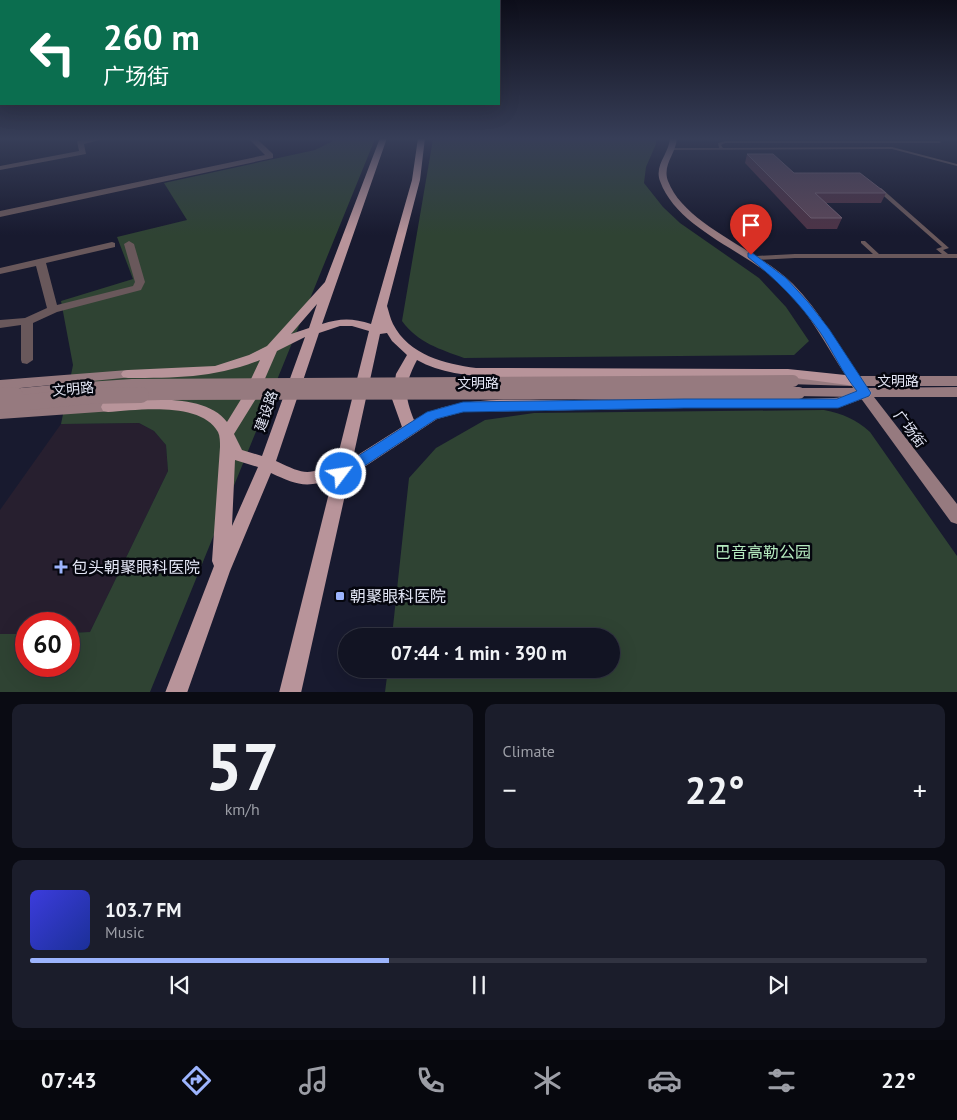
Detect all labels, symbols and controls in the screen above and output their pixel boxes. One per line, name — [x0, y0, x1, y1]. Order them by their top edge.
text: 260 m — [103, 14, 200, 60]
icon: left — [20, 20, 85, 85]
text: 广场街 — [103, 62, 169, 90]
pin — [730, 204, 772, 255]
icon: arrive — [737, 211, 765, 239]
street label: 文明路 — [877, 372, 919, 390]
street label: 文明路 — [457, 374, 499, 392]
street label: 文明路 — [51, 378, 95, 400]
street label: 建设路 — [251, 388, 281, 434]
street label: 广场街 — [890, 407, 930, 451]
position arrow — [314, 447, 366, 499]
park label: 巴音高勒公园 — [715, 542, 811, 562]
place label: 包头朝聚眼科医院 — [72, 557, 200, 577]
marker: 包头朝聚眼科医院 — [54, 560, 68, 574]
place label: 朝聚眼科医院 — [350, 586, 446, 606]
marker: 朝聚眼科医院 — [334, 590, 346, 602]
speed limit sign: 60 — [15, 612, 80, 677]
text: 07:44 · 1 min · 390 m — [391, 641, 567, 665]
text: 57 — [205, 724, 279, 808]
text: Climate — [503, 741, 555, 761]
text: 22° — [685, 765, 745, 814]
text: − — [503, 771, 517, 808]
text: + — [913, 771, 927, 808]
text: km/h — [225, 799, 260, 819]
text: 103.7 FM — [105, 898, 181, 922]
text: Music — [105, 922, 145, 942]
icon: previous — [166, 971, 194, 999]
icon: pause — [465, 971, 493, 999]
icon: next — [764, 971, 792, 999]
icon: directions — [179, 1063, 214, 1098]
icon: music — [296, 1063, 331, 1098]
icon: phone — [413, 1063, 448, 1098]
icon: climate — [530, 1063, 565, 1098]
icon: car — [647, 1063, 682, 1098]
icon: filters — [764, 1063, 799, 1098]
text: 07:43 — [41, 1066, 97, 1094]
text: 22° — [881, 1066, 916, 1094]

